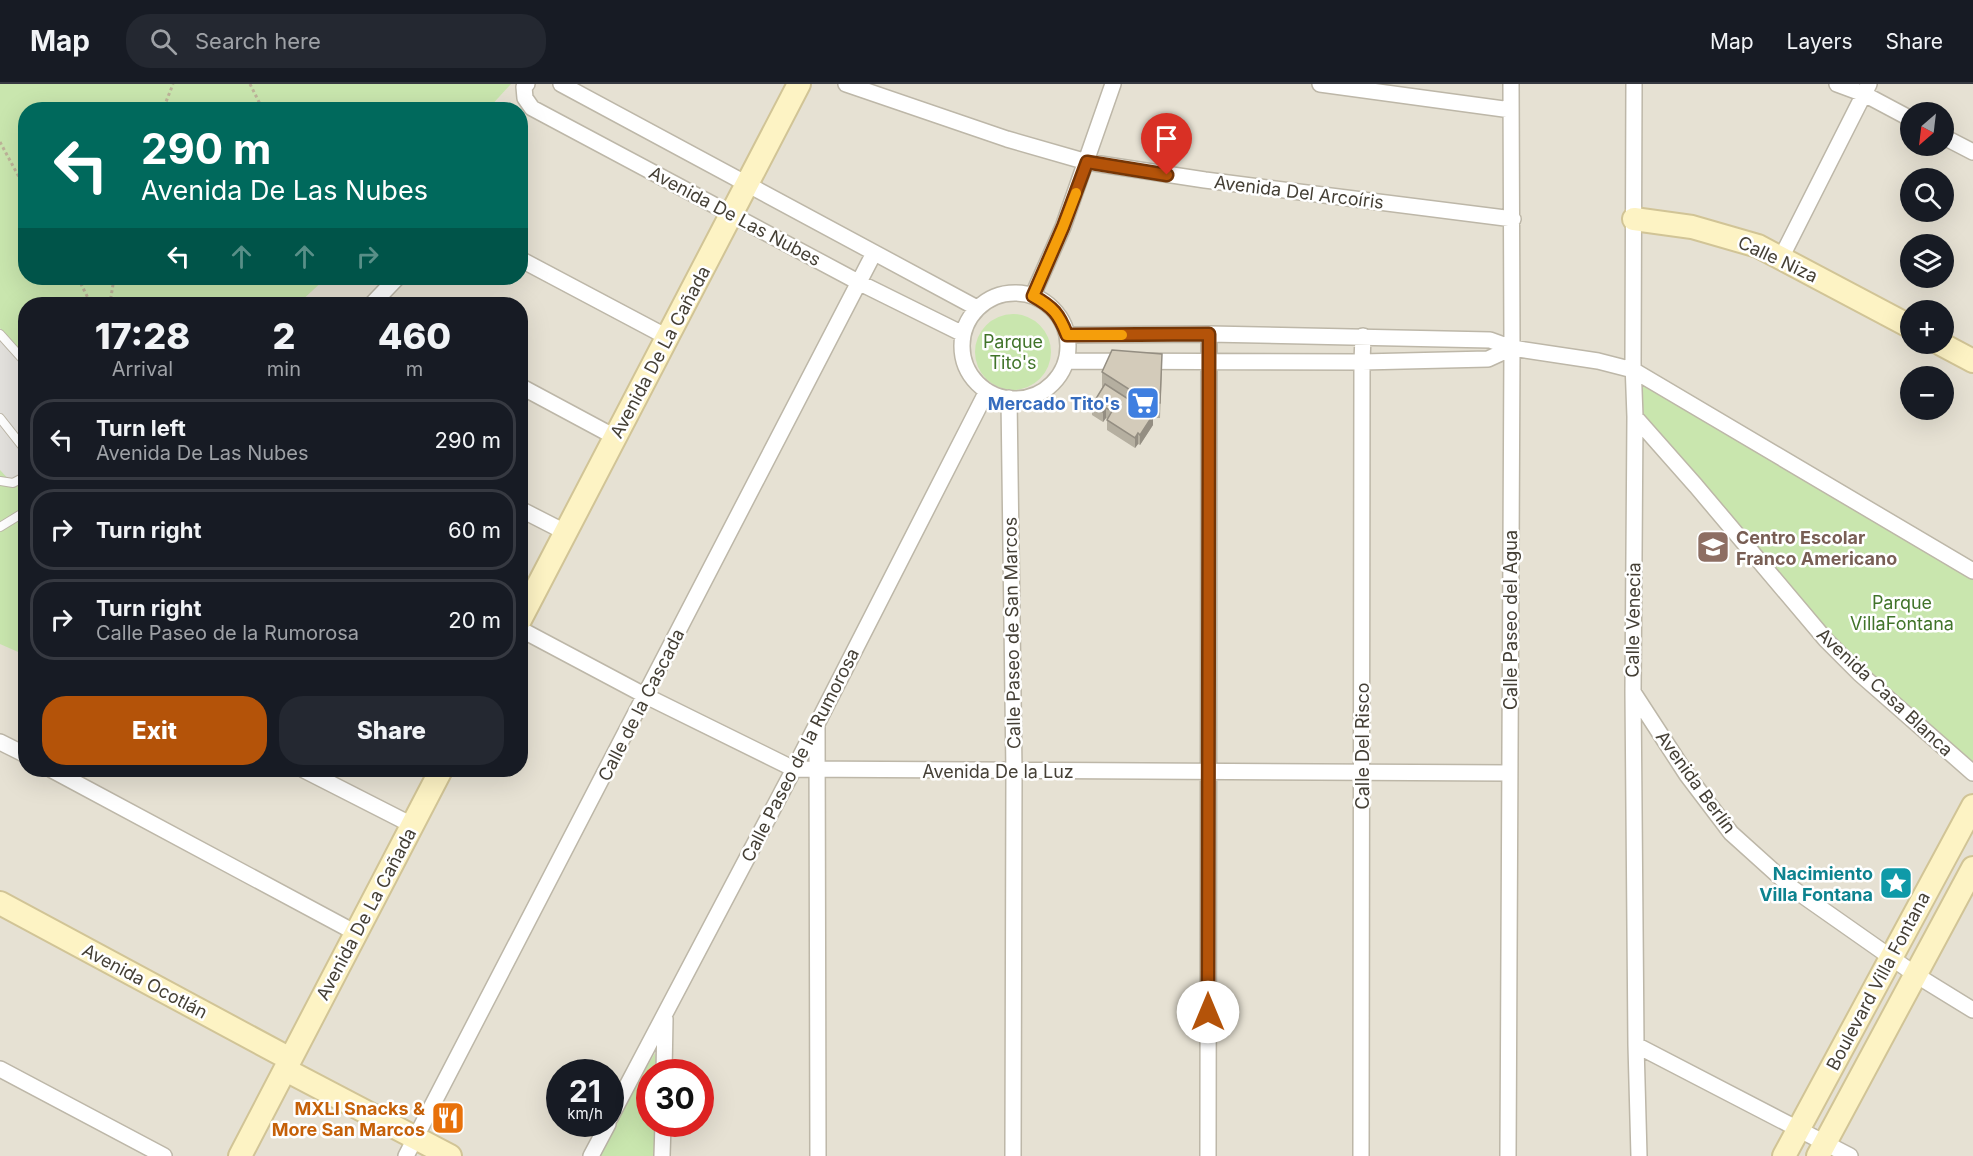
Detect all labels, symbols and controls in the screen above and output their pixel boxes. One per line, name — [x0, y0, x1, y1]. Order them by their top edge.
search box — [126, 14, 546, 68]
text: Map — [30, 24, 90, 58]
icon: search — [147, 25, 180, 58]
text: Search here — [195, 28, 321, 54]
text: Map — [1710, 29, 1754, 54]
text: Layers — [1787, 29, 1853, 54]
text: Share — [1886, 29, 1943, 54]
north arrow — [1900, 102, 1954, 156]
map controls — [1900, 102, 1954, 420]
pin — [1141, 113, 1192, 175]
icon: arrive — [1150, 122, 1183, 155]
text: 290 m — [141, 123, 271, 174]
icon: left — [42, 126, 120, 204]
street label: Avenida De Las Nubes — [646, 162, 824, 270]
button: search — [1900, 168, 1954, 222]
street label: Avenida Del Arcoíris — [1213, 171, 1385, 213]
text: Avenida De Las Nubes — [141, 174, 428, 207]
street label: Calle Niza — [1735, 231, 1821, 287]
button: layers — [1900, 234, 1954, 288]
icon: left — [162, 240, 195, 273]
icon: ahead — [225, 240, 258, 273]
icon: ahead — [288, 240, 321, 273]
icon: right — [351, 240, 384, 273]
street label: Avenida De La Cañada — [606, 262, 714, 442]
button: + — [1900, 300, 1954, 354]
text: 17:28 — [95, 314, 190, 358]
text: 2 — [272, 314, 295, 358]
text: 460 — [378, 314, 451, 358]
park label: Parque Tito's — [983, 331, 1043, 373]
text: Arrival — [112, 357, 173, 381]
text: min — [267, 357, 301, 381]
text: m — [406, 357, 423, 381]
button: − — [1900, 366, 1954, 420]
supermarket icon: Mercado Tito's — [1125, 385, 1161, 421]
place label: Mercado Tito's — [988, 393, 1120, 414]
text: Turn left — [96, 415, 186, 441]
icon: left — [45, 423, 78, 456]
text: 290 m — [435, 427, 501, 453]
text: Avenida De Las Nubes — [96, 441, 309, 465]
icon: right — [45, 513, 78, 546]
text: Turn right — [96, 517, 202, 543]
text: 60 m — [448, 517, 501, 543]
street label: Calle Paseo de San Marcos — [999, 517, 1025, 749]
place label: Centro Escolar Franco Americano — [1736, 527, 1897, 569]
school or university icon: Centro Escolar Franco Americano — [1695, 529, 1731, 565]
street label: Calle Paseo del Agua — [1500, 530, 1521, 710]
street label: Calle Venecia — [1621, 562, 1645, 678]
park label: Parque VillaFontana — [1850, 592, 1954, 634]
text: Turn right — [96, 595, 202, 621]
icon: right — [45, 603, 78, 636]
text: 20 m — [448, 607, 501, 633]
text: Calle Paseo de la Rumorosa — [96, 621, 359, 645]
street label: Avenida Casa Blanca — [1813, 624, 1957, 760]
street label: Calle de la Cascada — [593, 625, 689, 785]
street label: Calle Paseo de la Rumorosa — [737, 645, 863, 865]
street label: Calle Del Risco — [1352, 683, 1373, 809]
button: Exit — [42, 696, 267, 765]
button: Share — [279, 696, 504, 765]
street label: Avenida Berlín — [1652, 727, 1740, 837]
street label: Avenida De la Luz — [922, 761, 1074, 782]
street label: Avenida De La Cañada — [312, 824, 420, 1004]
place label: Nacimiento Villa Fontana — [1759, 863, 1873, 905]
place icon: Nacimiento Villa Fontana — [1878, 865, 1914, 901]
street label: Boulevard Villa Fontana — [1822, 888, 1934, 1074]
street label: Avenida Ocotlán — [79, 939, 211, 1023]
position arrow — [1176, 980, 1240, 1044]
speed limit sign: 30 — [636, 1059, 714, 1137]
text: 21 — [569, 1073, 601, 1109]
place label: MXLI Snacks & More San Marcos — [272, 1098, 425, 1140]
restaurant icon: MXLI Snacks & More San Marcos — [430, 1100, 466, 1136]
text: km/h — [567, 1104, 603, 1123]

